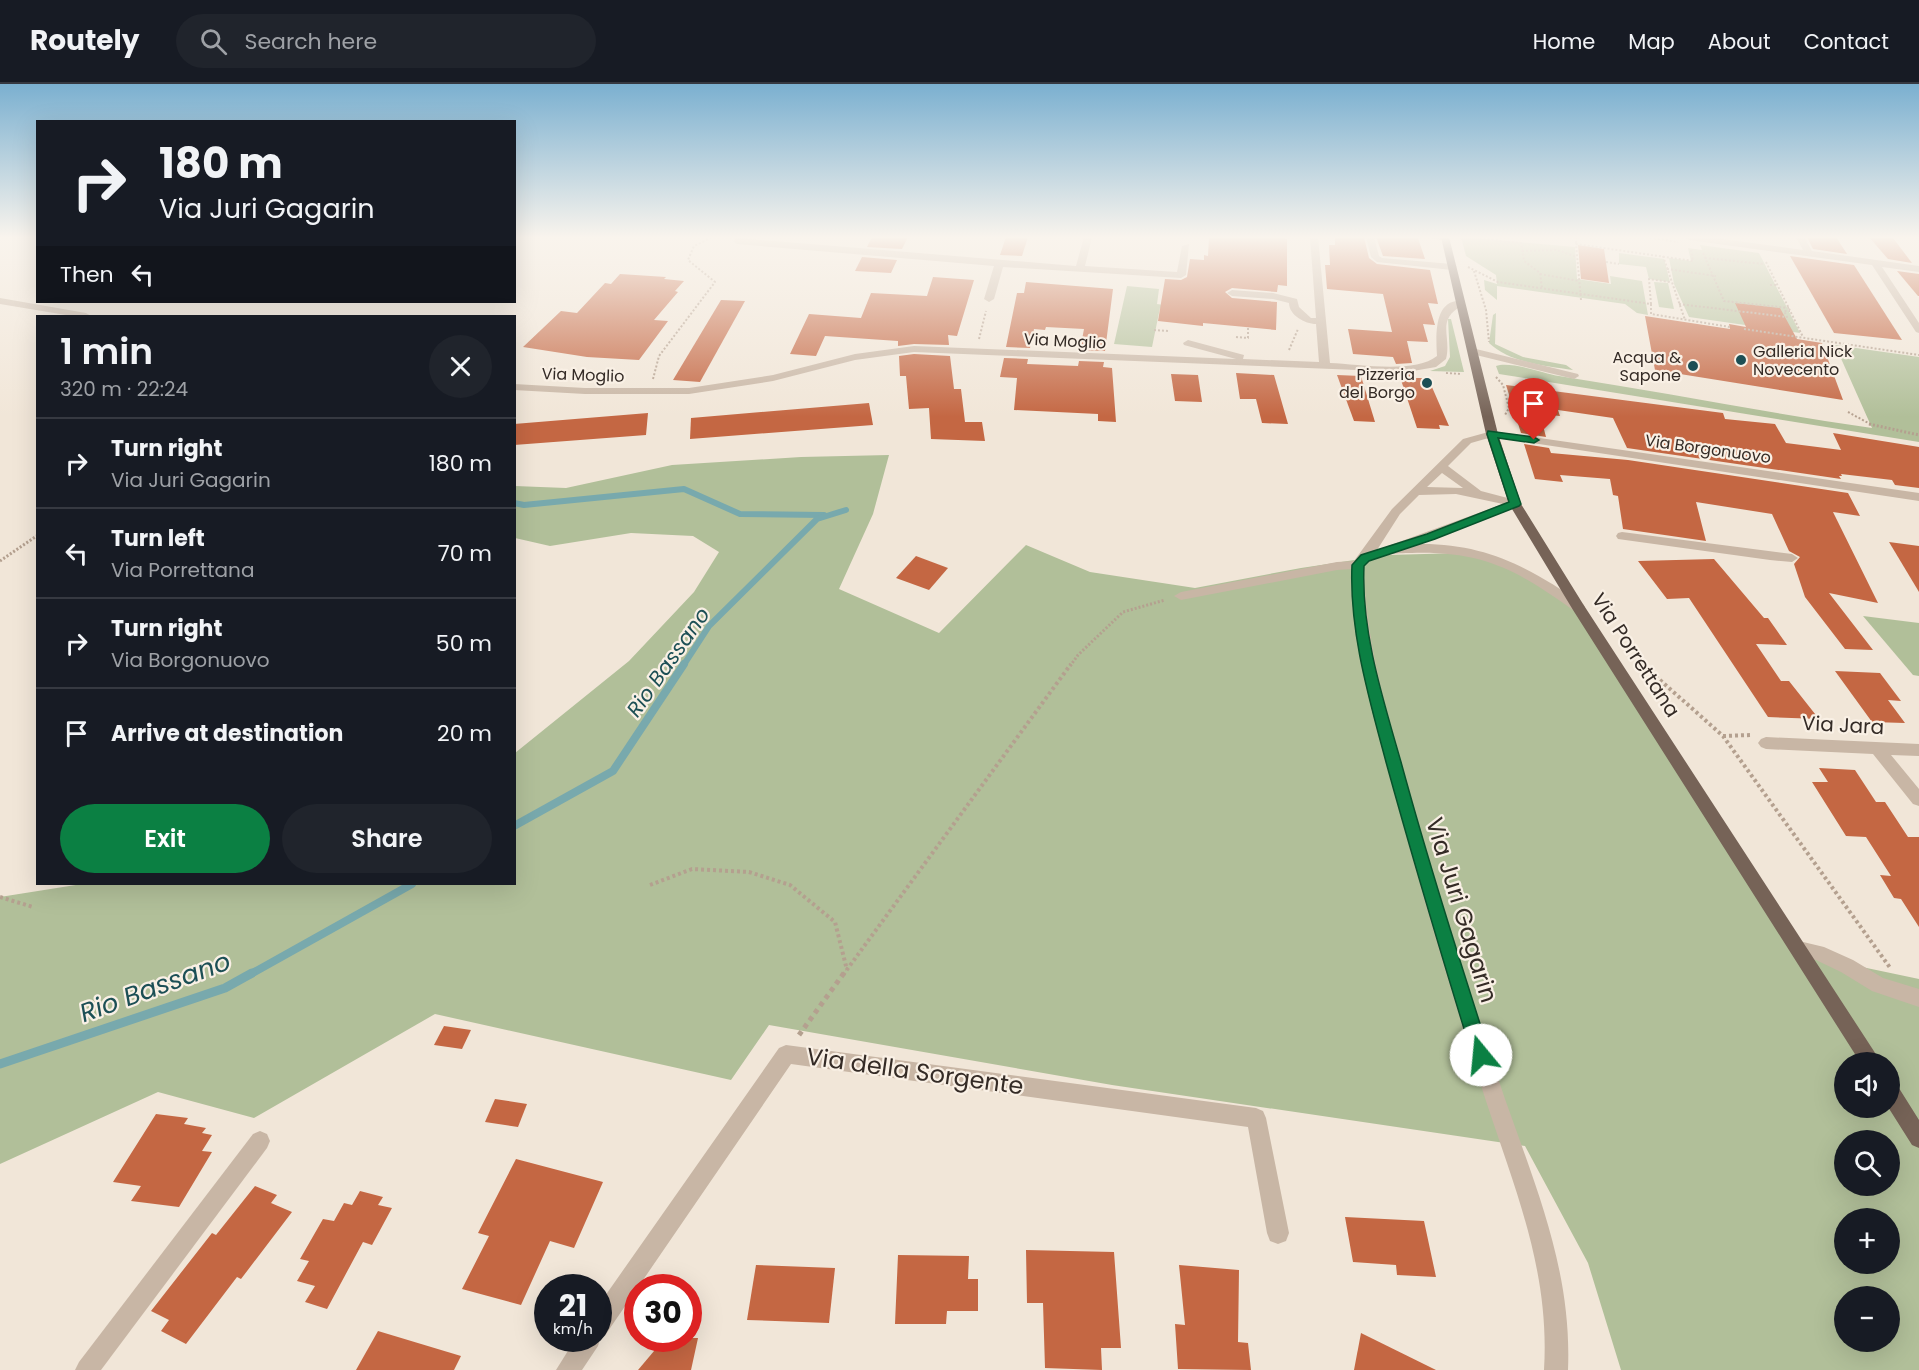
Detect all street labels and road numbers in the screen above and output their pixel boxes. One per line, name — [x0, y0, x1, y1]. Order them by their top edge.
street label: Via Moglio — [1023, 327, 1107, 355]
street label: Via Moglio — [541, 362, 625, 388]
street label: Via Borgonuovo — [1644, 429, 1772, 469]
street label: Via Porrettana — [1585, 587, 1687, 723]
street label: Via Jara — [1801, 709, 1885, 741]
street label: Via Juri Gagarin — [1418, 814, 1506, 1006]
street label: Via della Sorgente — [804, 1039, 1026, 1103]

